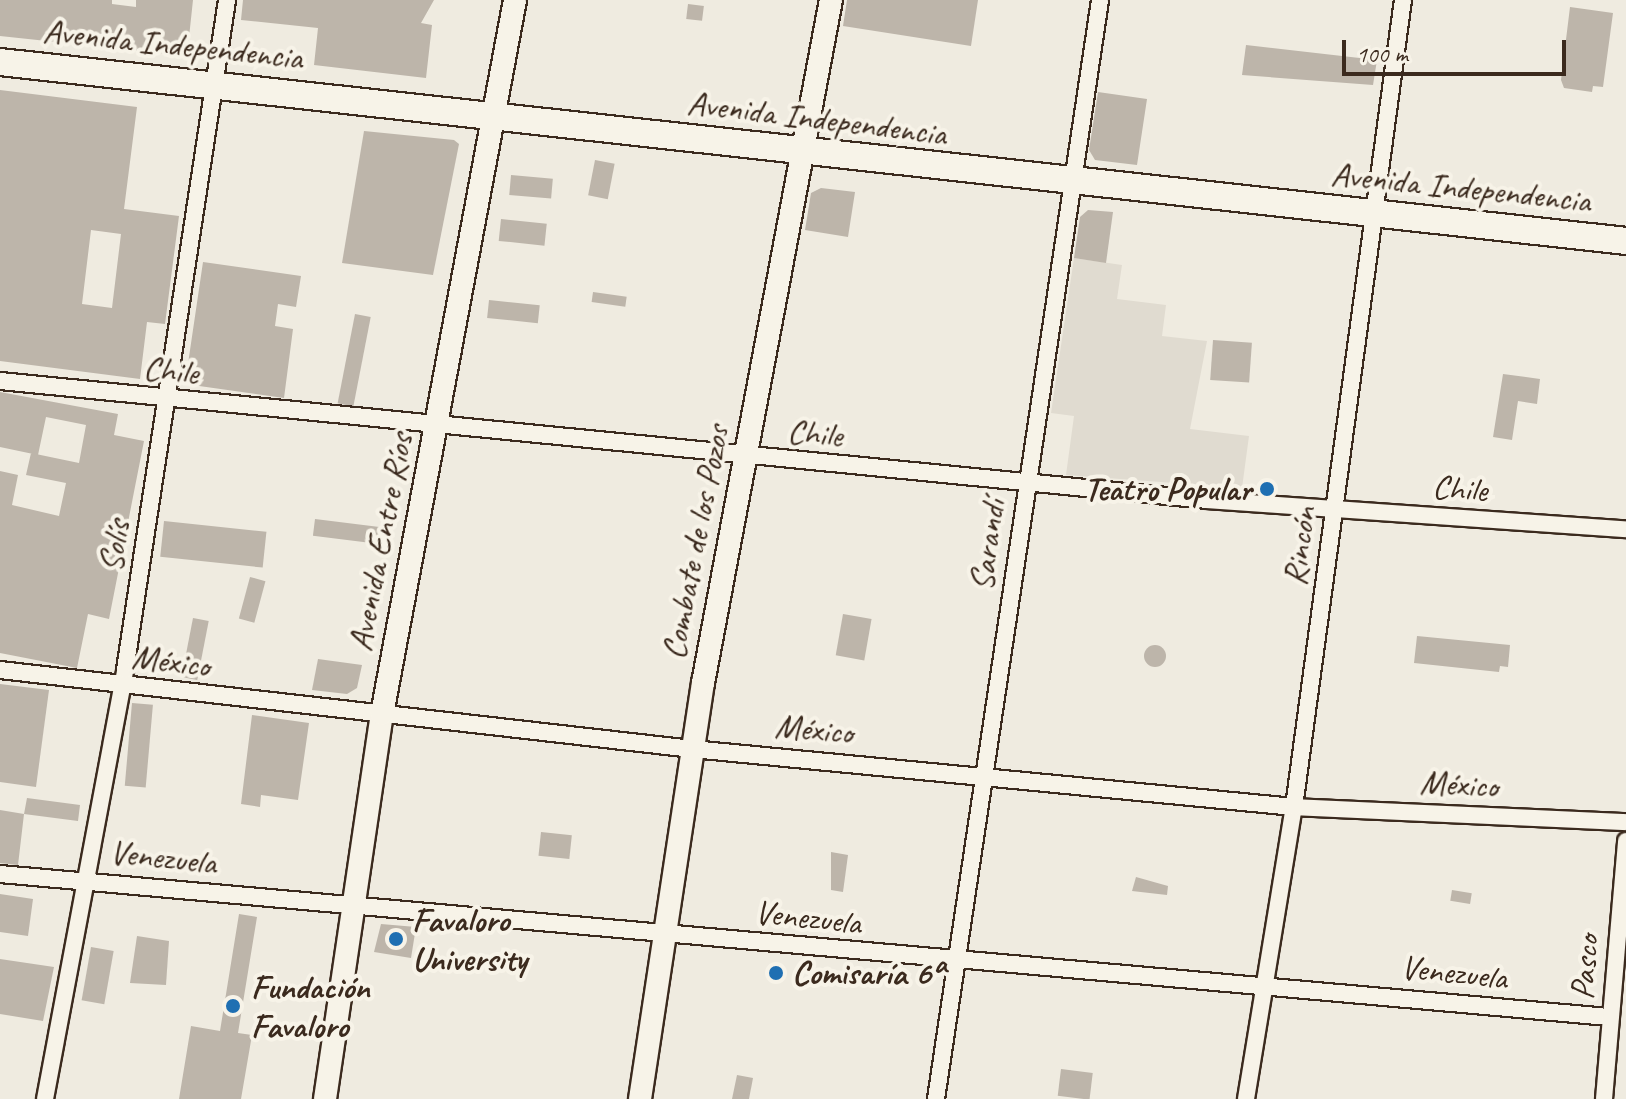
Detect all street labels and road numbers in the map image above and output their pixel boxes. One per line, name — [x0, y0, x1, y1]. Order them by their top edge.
street label: Avenida Independencia — [41, 10, 305, 78]
street label: Avenida Independencia — [685, 82, 949, 154]
street label: Avenida Independencia — [1329, 153, 1593, 221]
street label: Chile — [142, 347, 200, 393]
street label: Chile — [786, 410, 844, 456]
street label: Combate de los Pozos — [652, 422, 738, 662]
street label: Avenida Entre Ríos — [339, 430, 421, 654]
street label: Chile — [1431, 466, 1489, 510]
street label: Sarandí — [960, 497, 1014, 593]
street label: Rincón — [1273, 504, 1325, 588]
street label: Solís — [90, 517, 138, 575]
street label: México — [130, 636, 212, 686]
street label: México — [773, 705, 855, 753]
street label: México — [1419, 762, 1499, 806]
street label: Venezuela — [108, 831, 218, 883]
street label: Venezuela — [753, 891, 863, 943]
street label: Pasco — [1561, 933, 1607, 1001]
street label: Venezuela — [1399, 946, 1509, 998]

